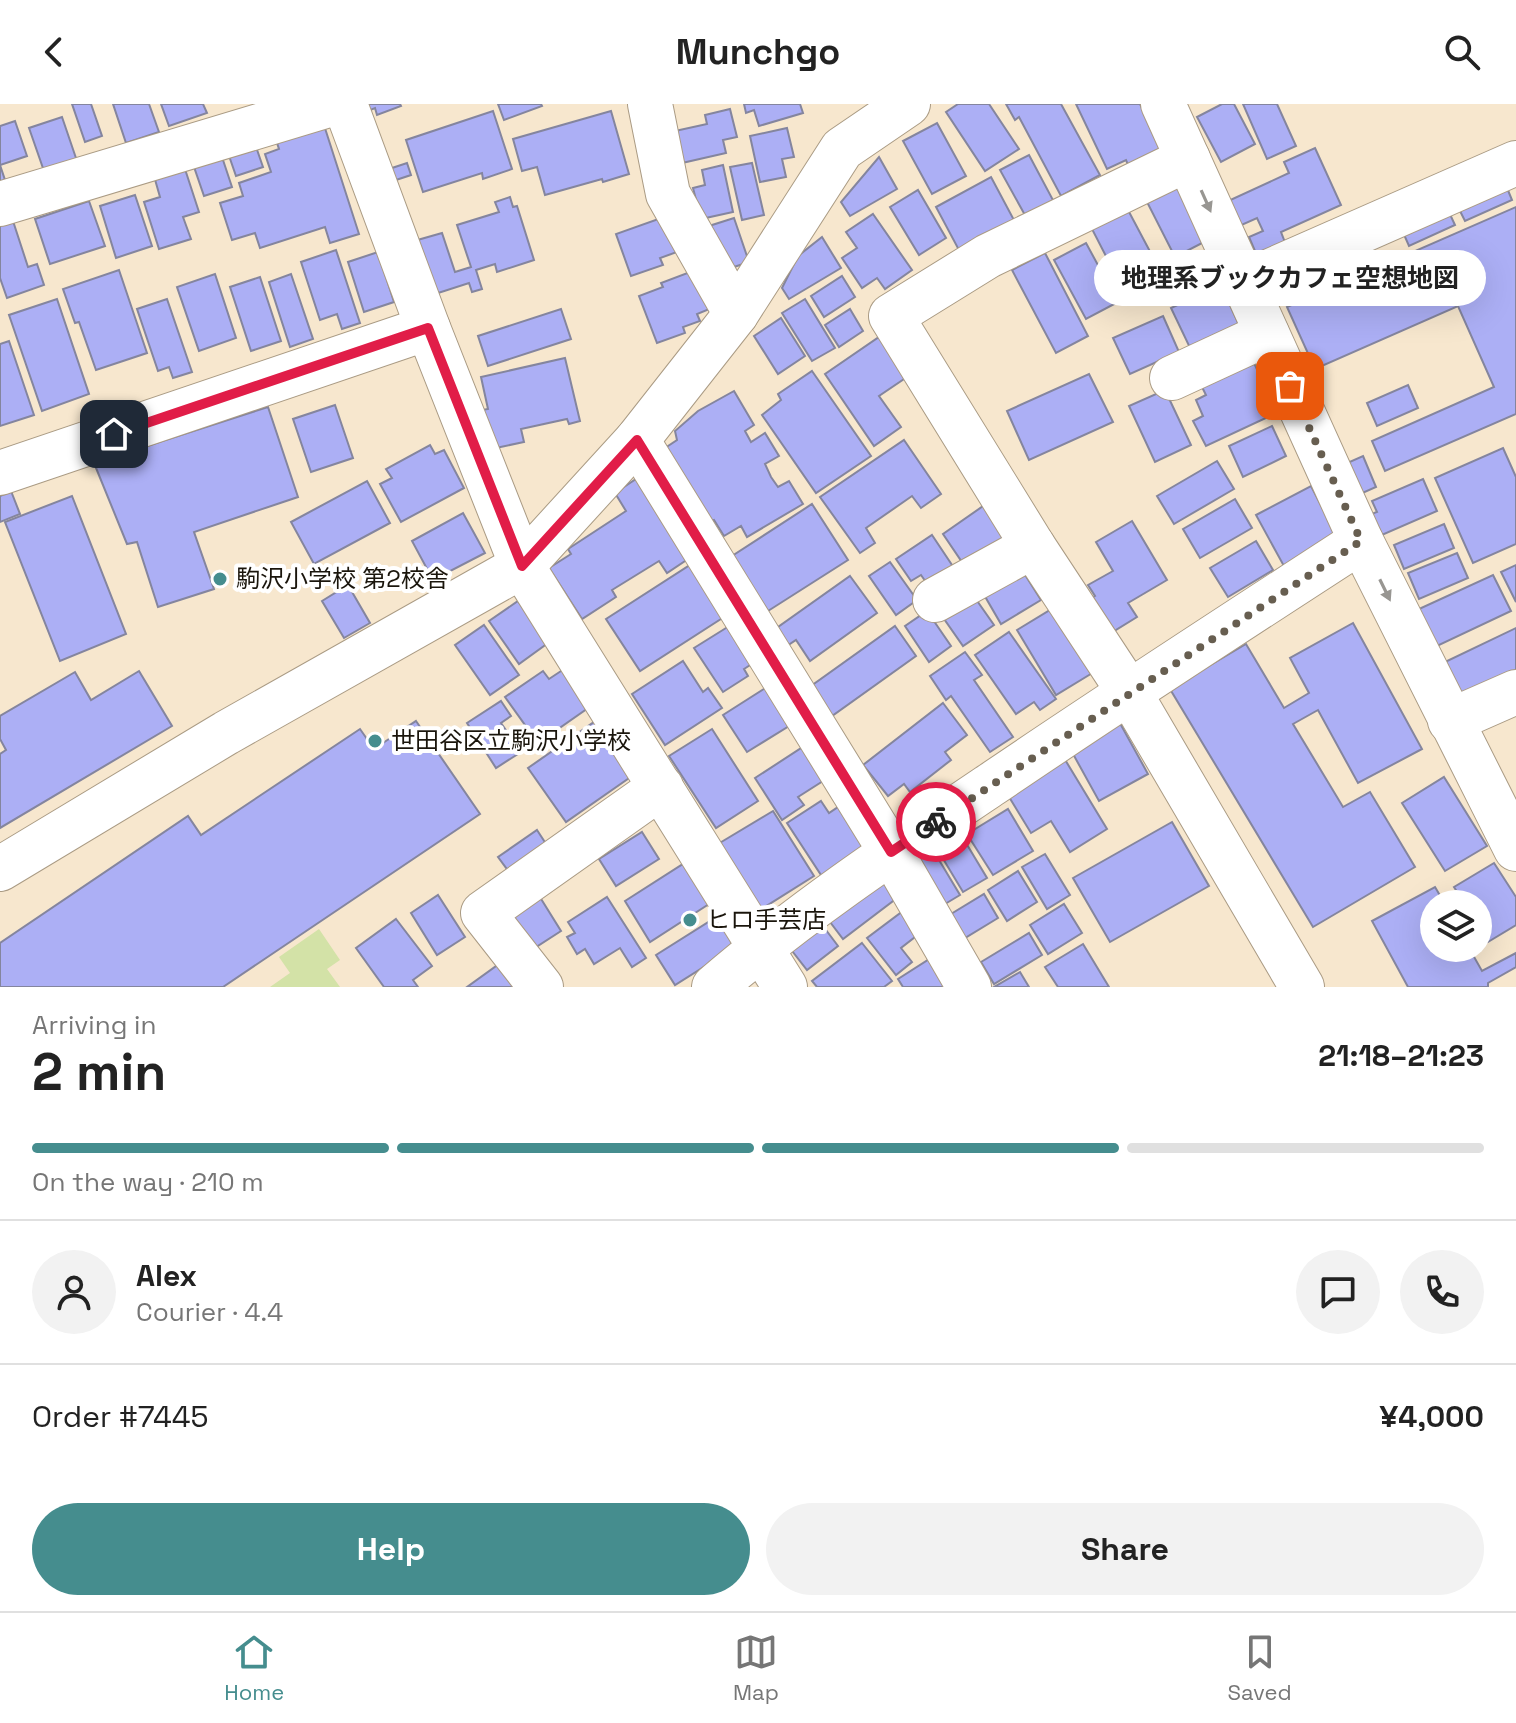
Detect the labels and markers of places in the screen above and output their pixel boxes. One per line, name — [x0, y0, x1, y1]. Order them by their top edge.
callout: 地理系ブックカフェ空想地図 — [1094, 250, 1486, 306]
pin — [1256, 352, 1324, 420]
pin — [80, 400, 148, 468]
place label: 駒沢小学校 第2校舎 — [236, 563, 449, 594]
marker: 駒沢小学校 第2校舎 — [211, 570, 229, 588]
place label: 世田谷区立駒沢小学校 — [391, 725, 631, 756]
marker: 世田谷区立駒沢小学校 — [366, 732, 384, 750]
place label: ヒロ手芸店 — [706, 904, 826, 935]
marker: ヒロ手芸店 — [681, 911, 699, 929]

